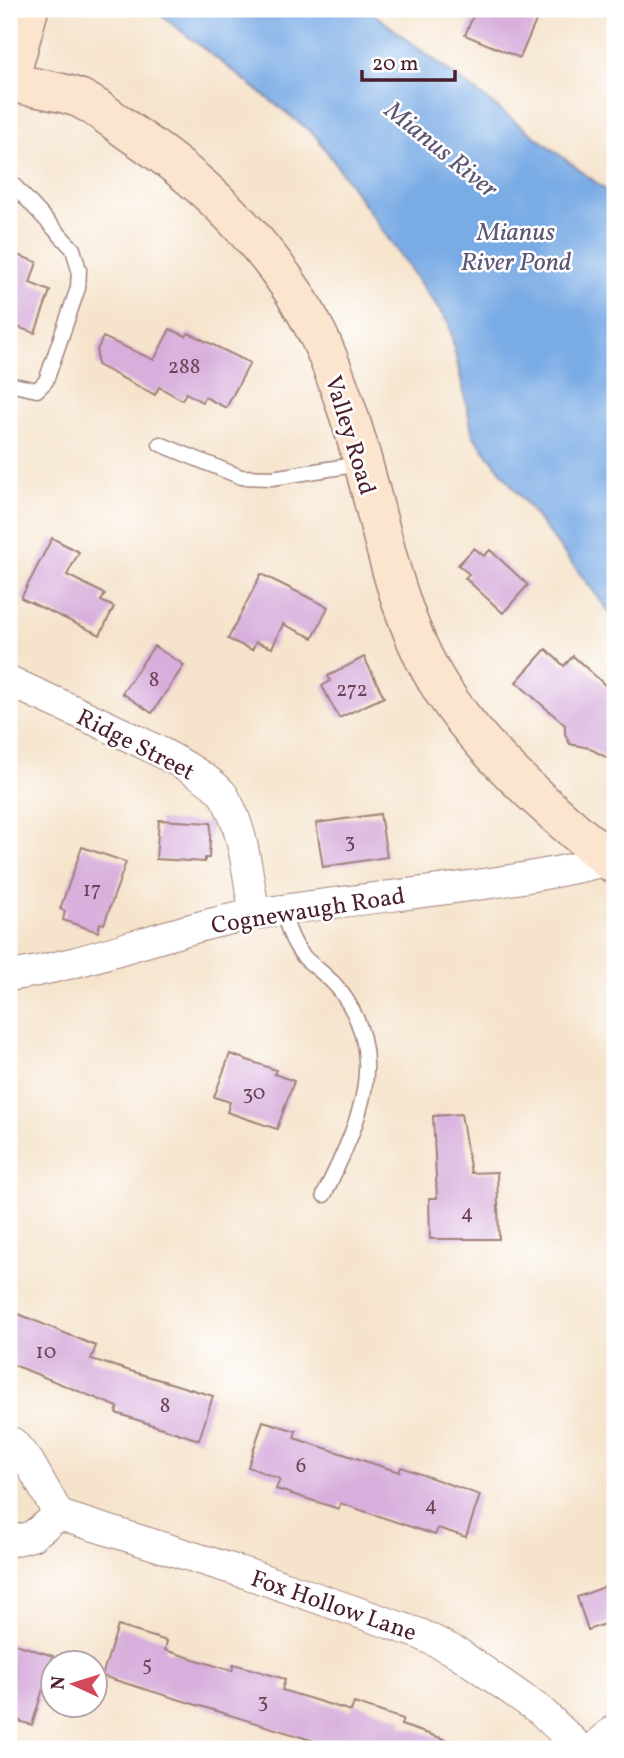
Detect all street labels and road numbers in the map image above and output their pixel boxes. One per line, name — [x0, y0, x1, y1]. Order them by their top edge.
street label: Valley Road — [315, 372, 383, 499]
street label: Ridge Street — [70, 701, 200, 790]
street label: Cognewaugh Road — [209, 880, 408, 944]
street label: Fox Hollow Lane — [246, 1563, 421, 1651]

